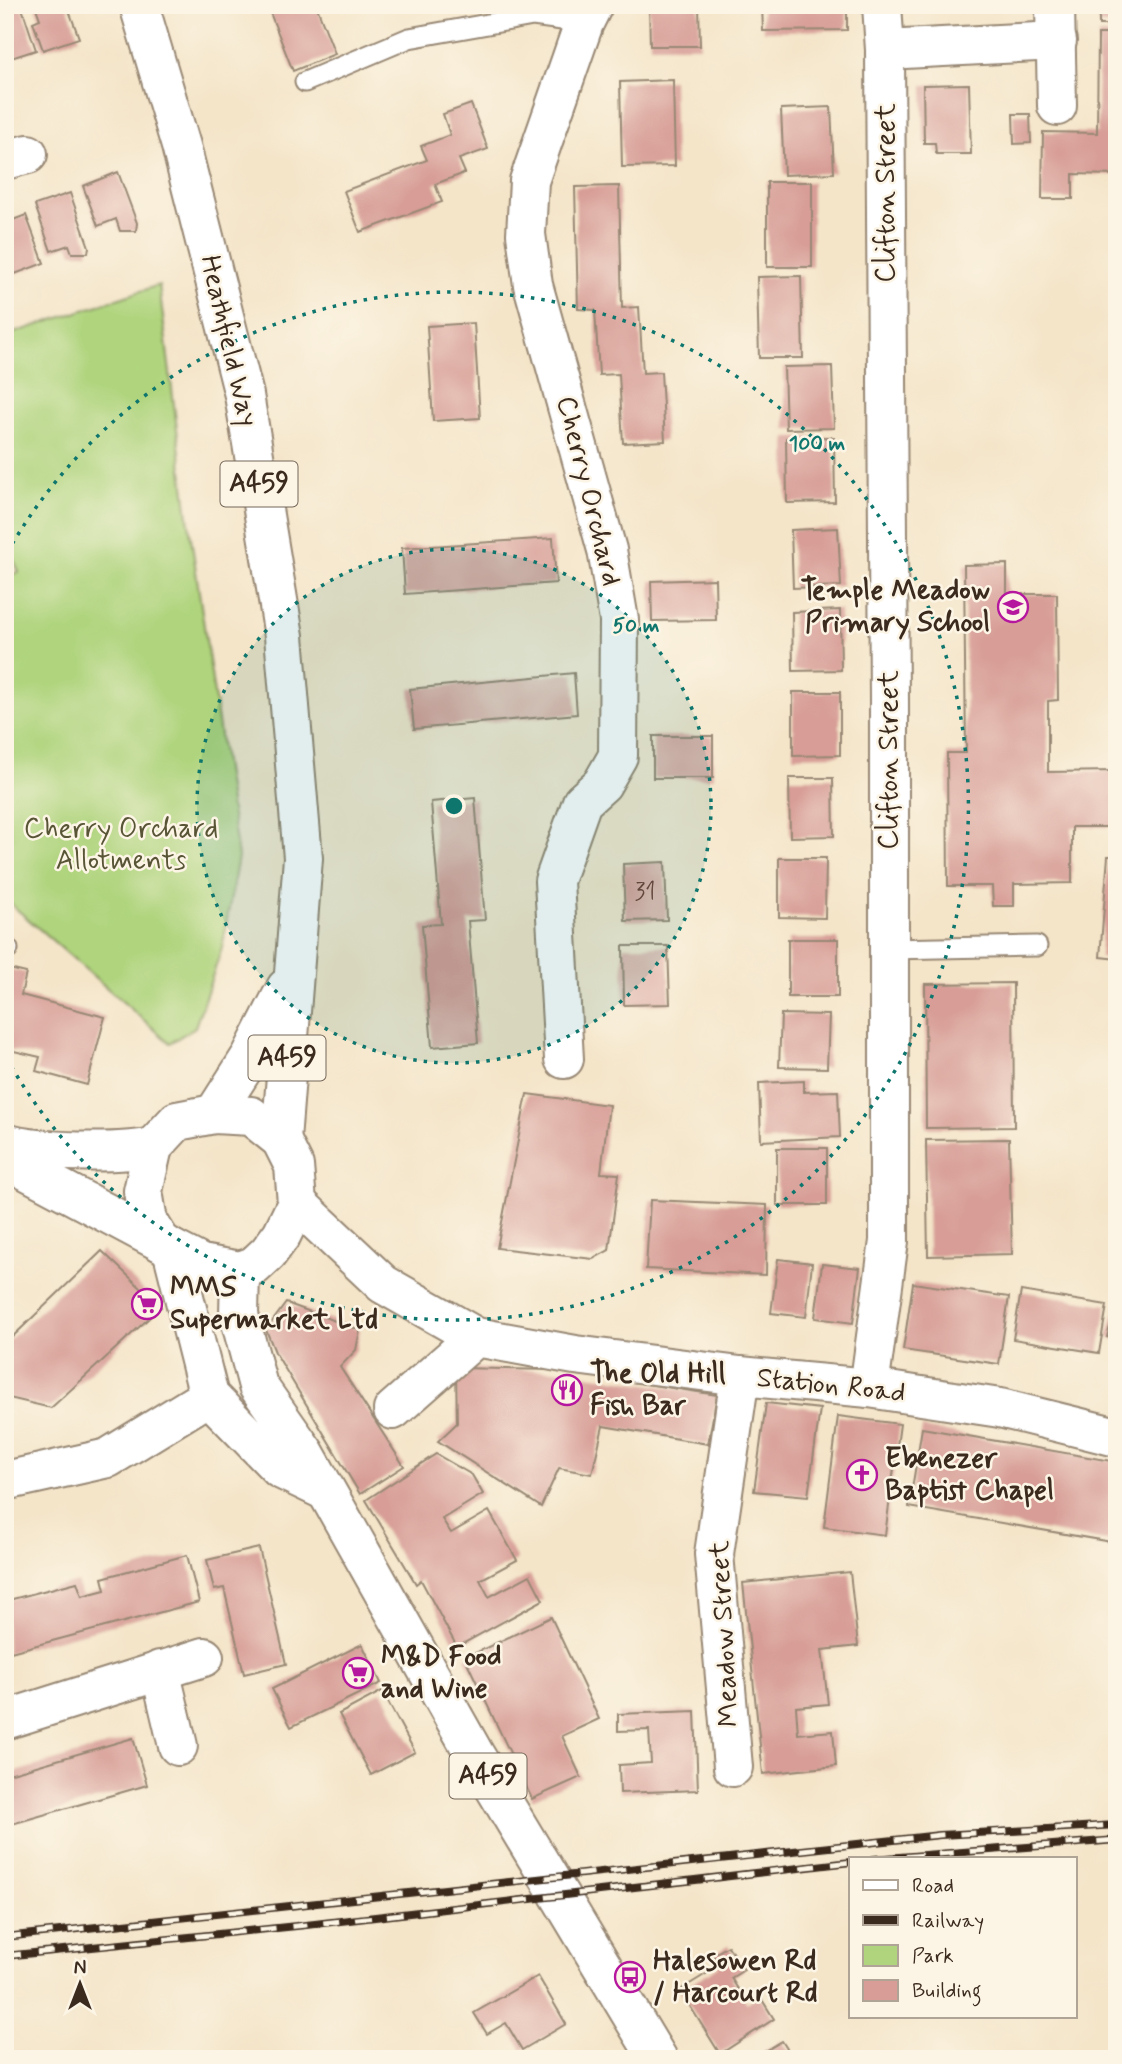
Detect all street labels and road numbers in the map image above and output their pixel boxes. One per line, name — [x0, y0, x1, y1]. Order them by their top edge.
street label: Clifton Street — [868, 103, 905, 283]
street label: Heathfield Way — [190, 252, 266, 430]
street label: Cherry Orchard — [547, 392, 629, 590]
road number: A459 — [220, 462, 298, 506]
street label: Clifton Street — [871, 670, 908, 850]
road number: A459 — [248, 1036, 326, 1080]
street label: Station Road — [755, 1360, 907, 1412]
street label: Meadow Street — [702, 1539, 748, 1728]
road number: A459 — [449, 1754, 526, 1798]

